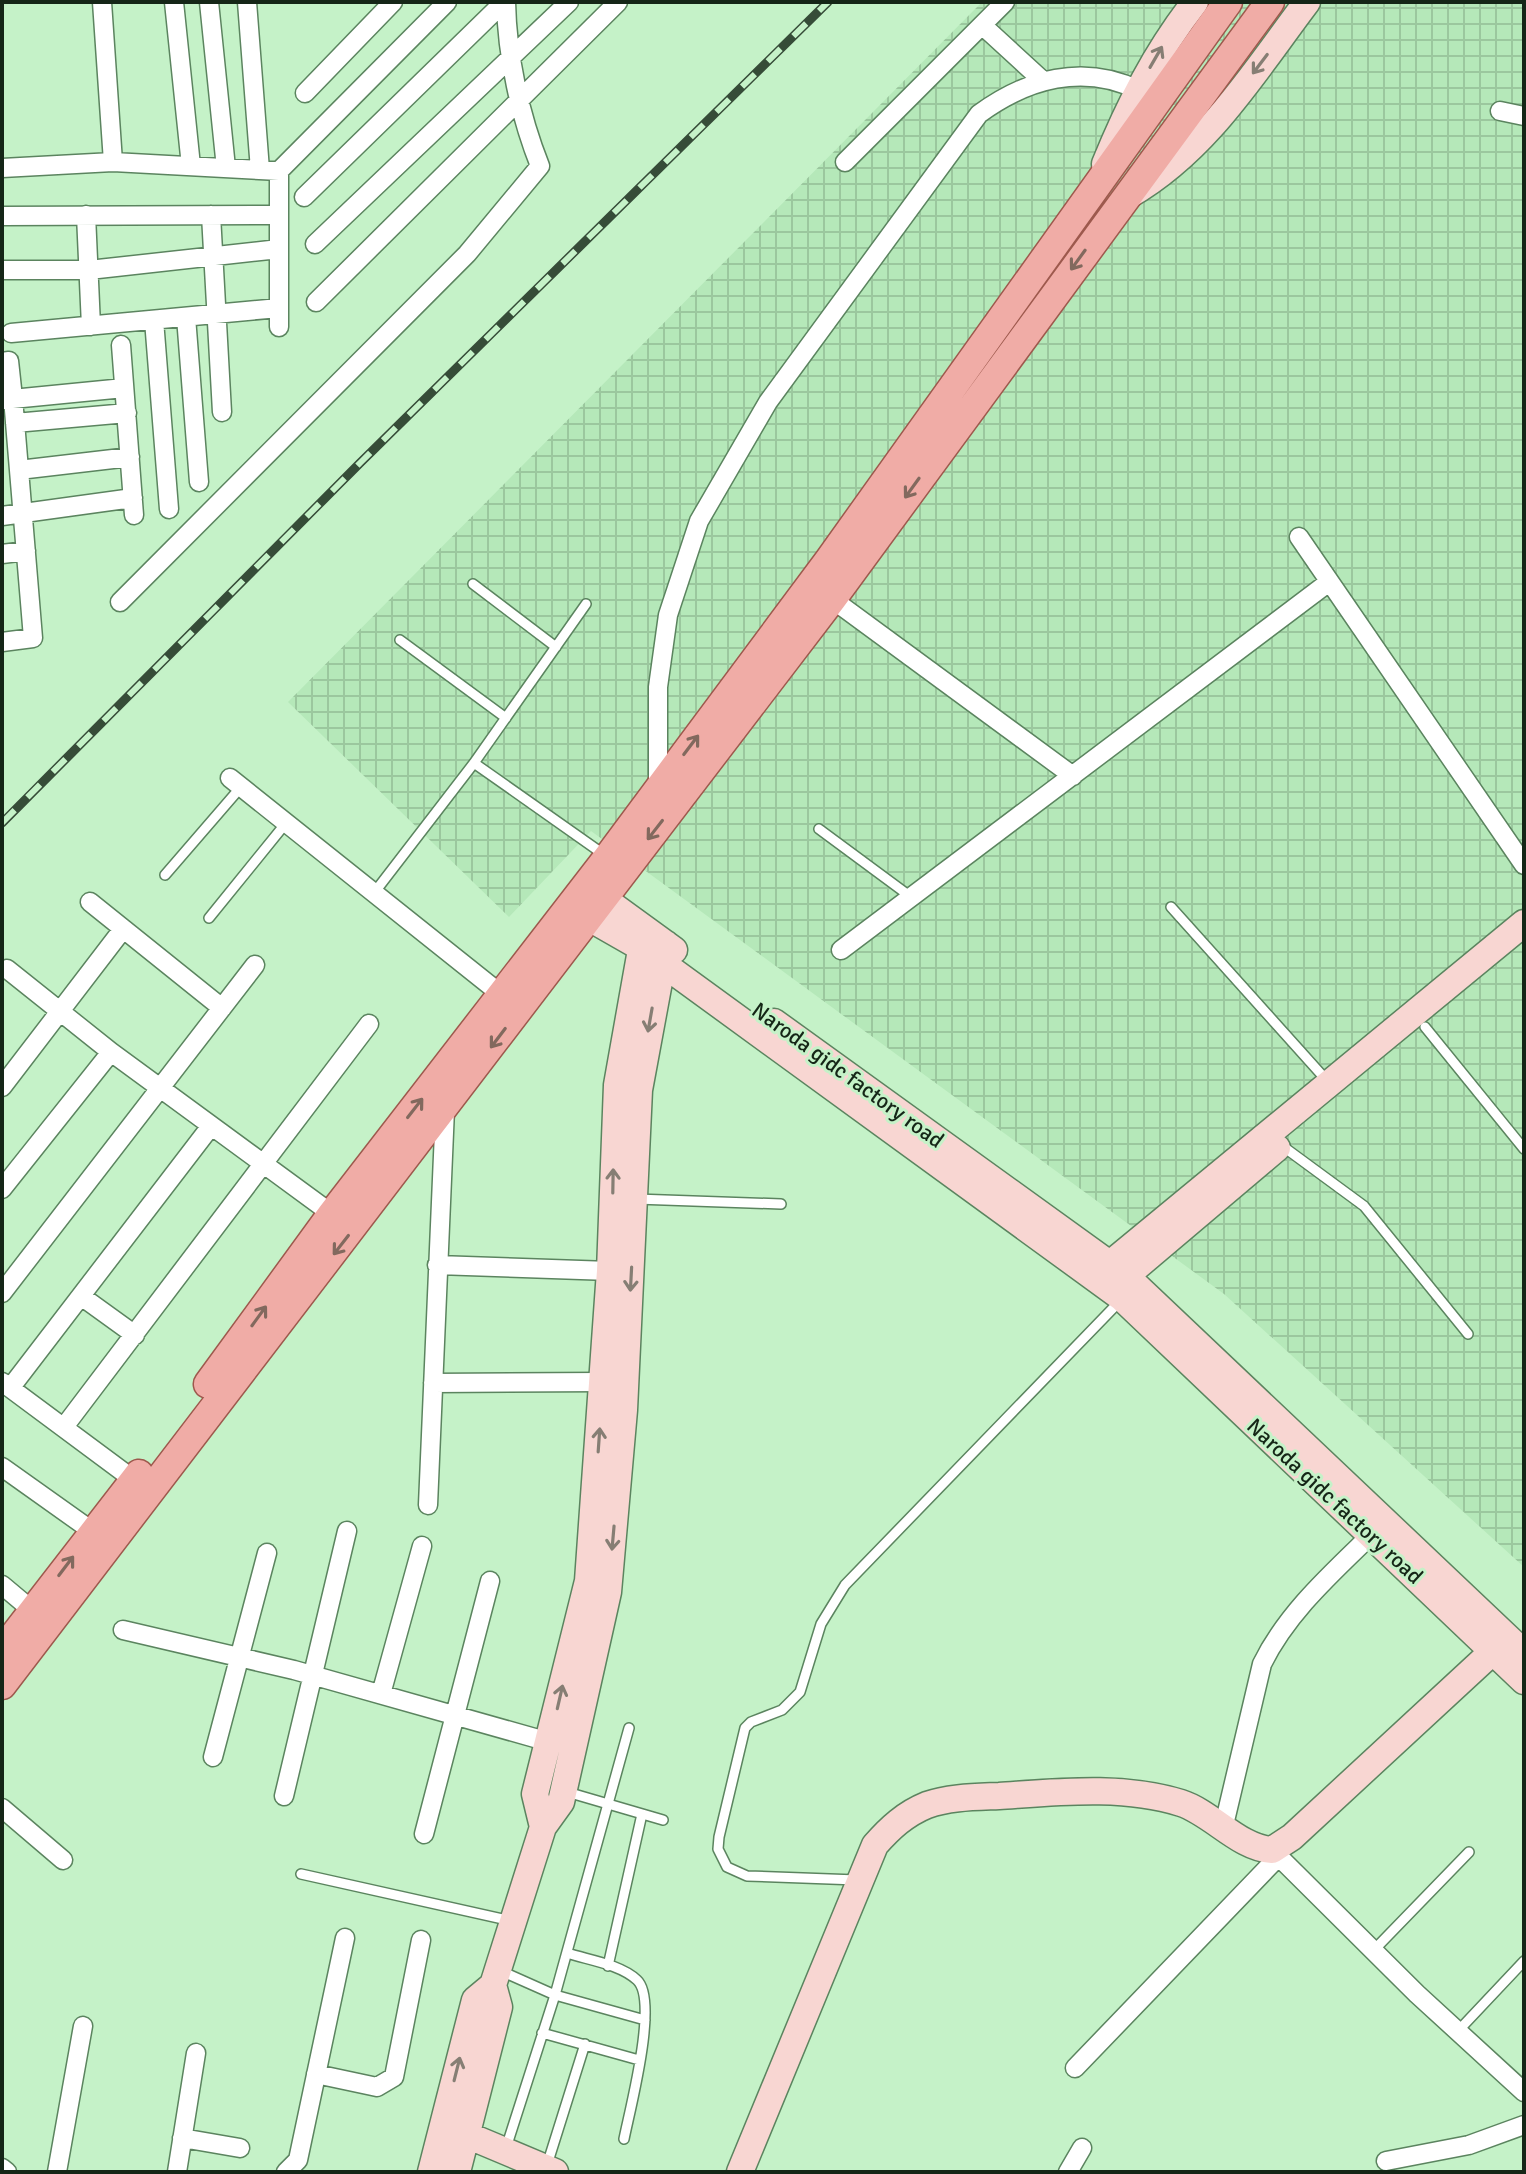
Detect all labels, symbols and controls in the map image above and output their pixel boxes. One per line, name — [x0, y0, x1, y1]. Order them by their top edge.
one-way arrow — [1148, 46, 1164, 69]
one-way arrow — [1251, 53, 1268, 74]
one-way arrow — [1070, 249, 1086, 271]
one-way arrow — [904, 477, 920, 499]
one-way arrow — [683, 735, 700, 757]
one-way arrow — [646, 819, 663, 840]
street label: Naroda gidc factory road — [747, 996, 949, 1154]
one-way arrow — [641, 1007, 656, 1032]
one-way arrow — [490, 1027, 507, 1048]
one-way arrow — [406, 1098, 423, 1119]
one-way arrow — [605, 1168, 620, 1195]
one-way arrow — [333, 1234, 350, 1255]
one-way arrow — [623, 1265, 638, 1292]
one-way arrow — [250, 1306, 267, 1327]
street label: Naroda gidc factory road — [1241, 1412, 1429, 1590]
one-way arrow — [592, 1427, 607, 1454]
one-way arrow — [605, 1524, 620, 1551]
one-way arrow — [58, 1556, 75, 1578]
one-way arrow — [553, 1684, 568, 1710]
one-way arrow — [451, 2057, 466, 2083]

